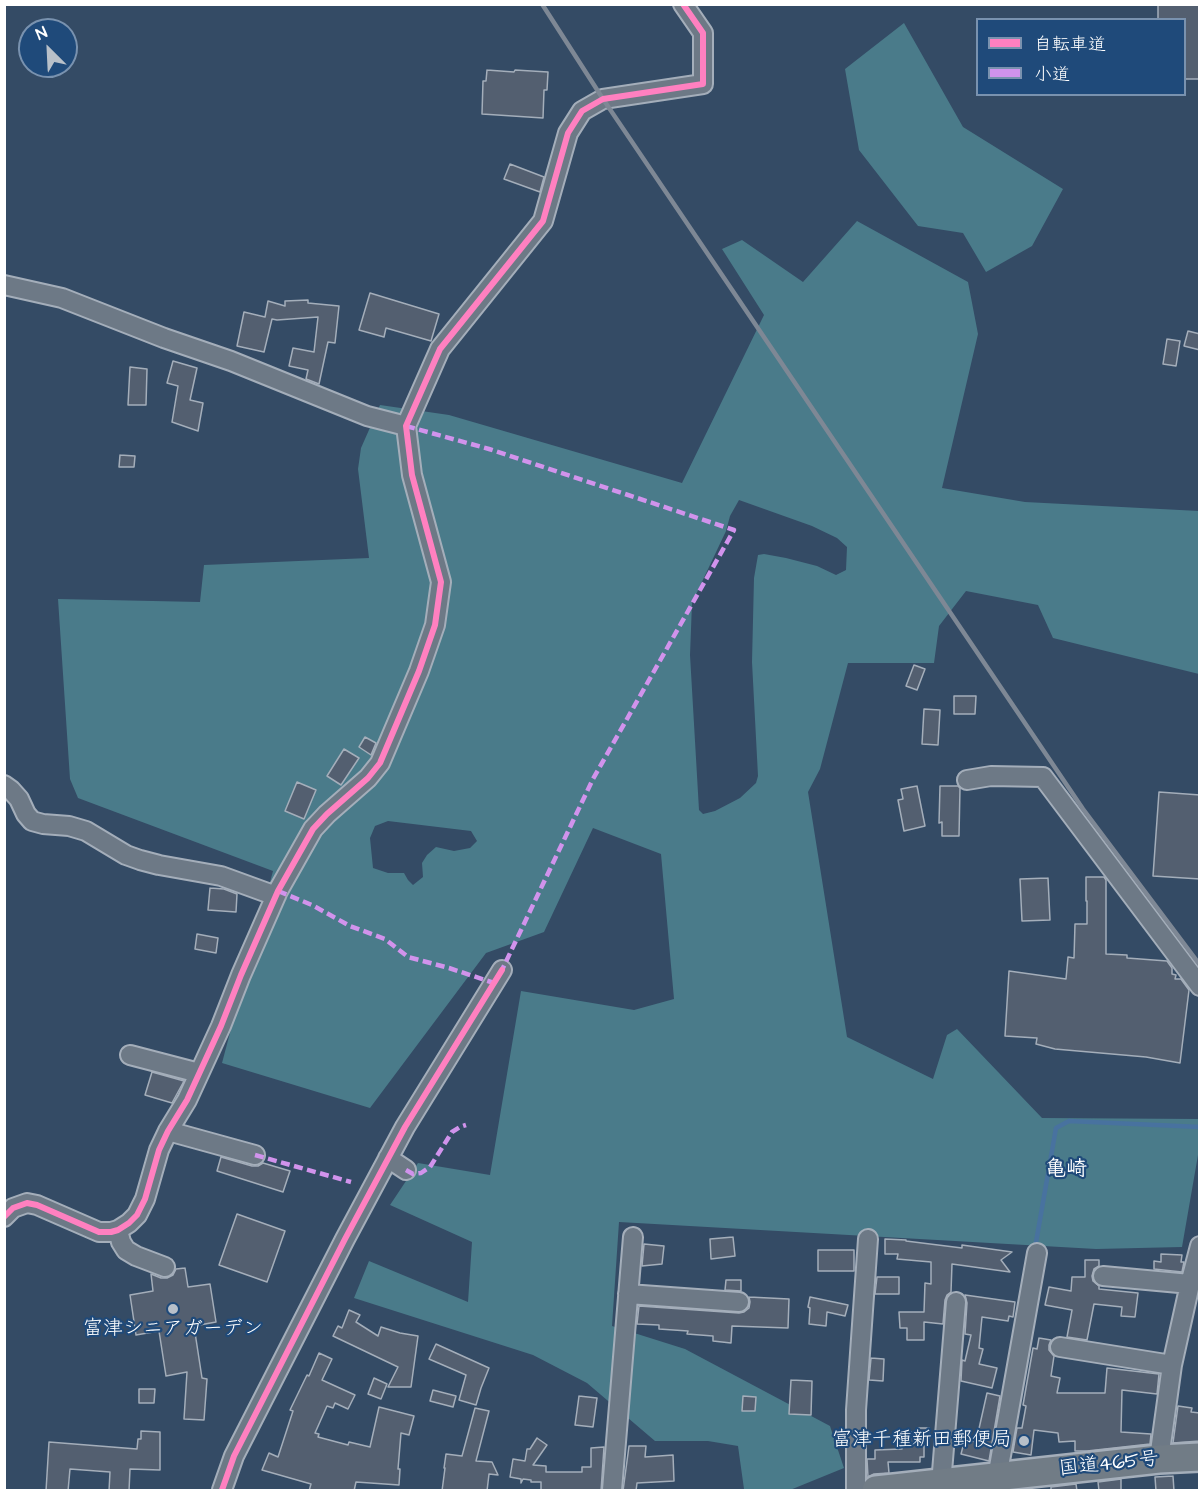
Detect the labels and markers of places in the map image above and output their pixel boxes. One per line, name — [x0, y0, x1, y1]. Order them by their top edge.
marker: 富津シニアガーデン — [166, 1302, 180, 1316]
place label: 富津シニアガーデン — [83, 1318, 263, 1342]
place label: 富津千種新田郵便局 — [832, 1429, 1012, 1453]
marker: 富津千種新田郵便局 — [1017, 1434, 1031, 1448]

